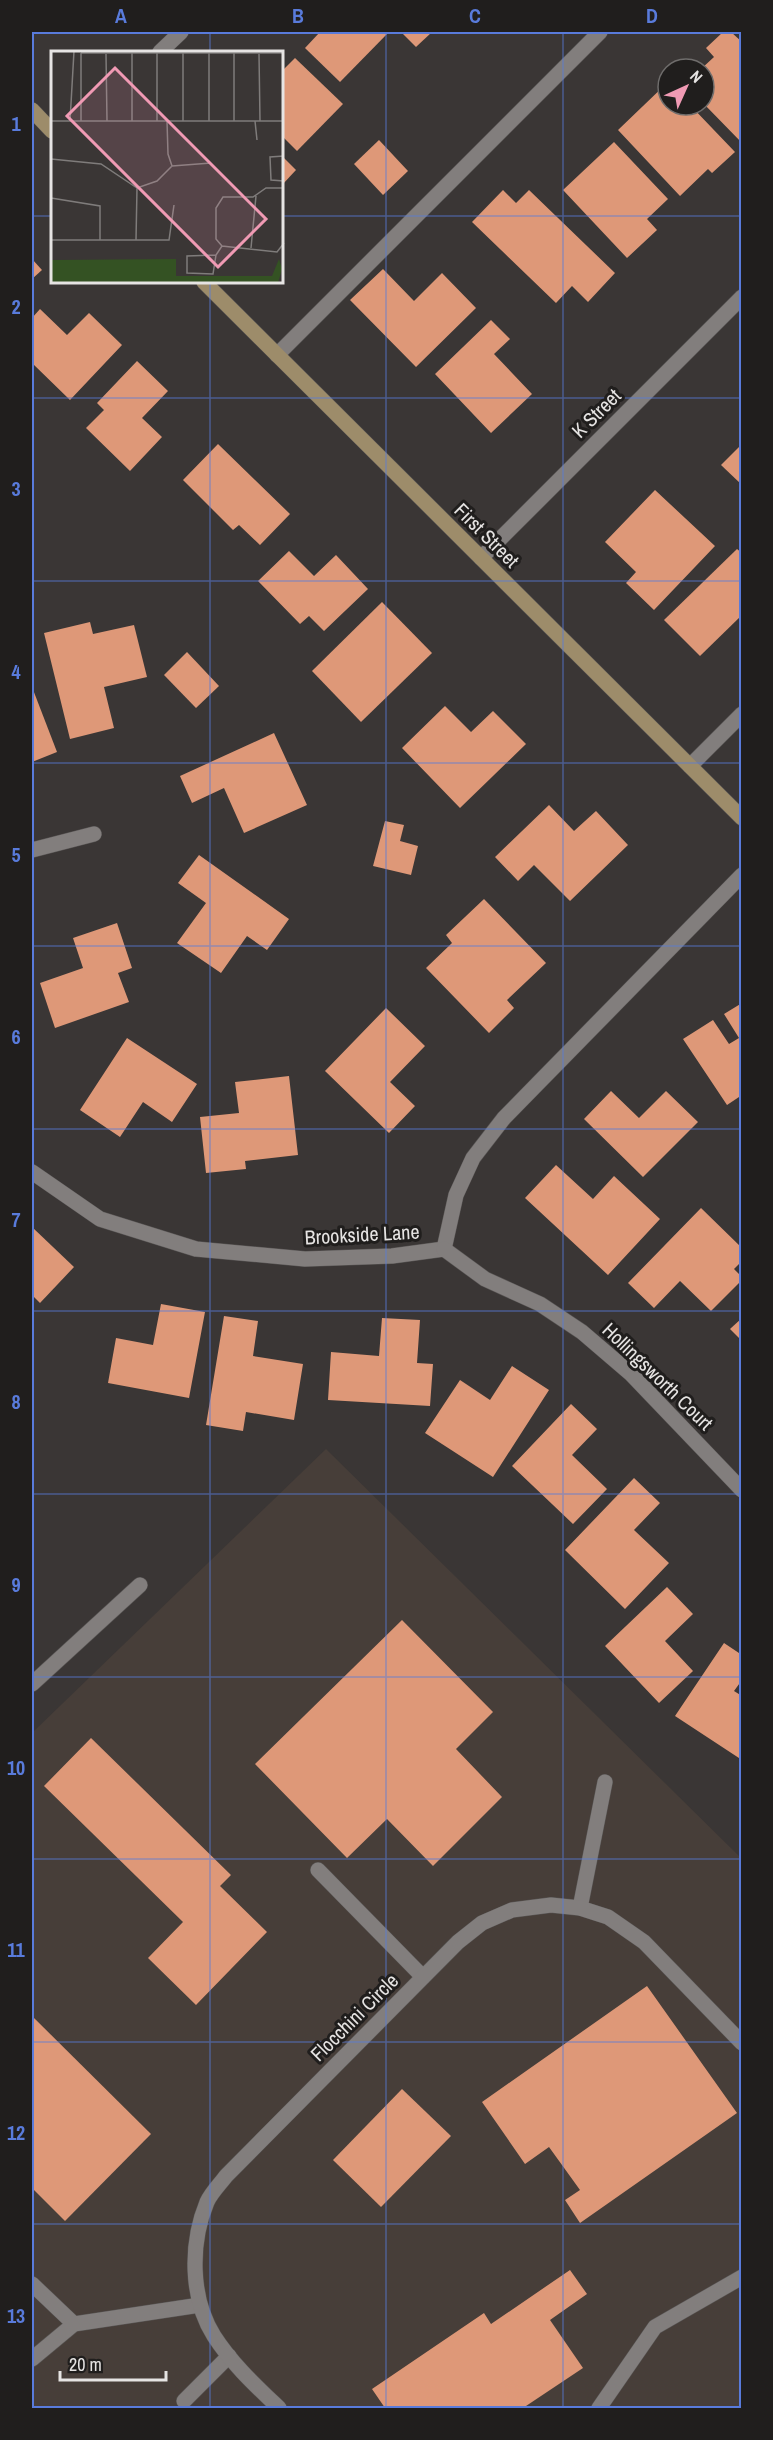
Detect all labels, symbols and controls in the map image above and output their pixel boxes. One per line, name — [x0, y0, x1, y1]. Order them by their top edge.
text: A — [115, 2, 127, 29]
text: B — [292, 2, 304, 29]
text: C — [469, 2, 481, 29]
text: D — [646, 2, 658, 29]
inset map — [51, 51, 284, 284]
north arrow — [656, 57, 716, 117]
text: N — [685, 65, 708, 88]
text: 1 — [11, 110, 21, 137]
text: 2 — [11, 293, 21, 320]
street label: K Street — [566, 382, 627, 443]
text: 3 — [11, 475, 21, 502]
street label: First Street — [449, 497, 526, 574]
text: 4 — [11, 658, 21, 685]
text: 5 — [11, 841, 21, 868]
text: 6 — [11, 1023, 21, 1050]
text: 7 — [11, 1206, 21, 1233]
street label: Brookside Lane — [304, 1218, 420, 1250]
street label: Hollingsworth Court — [597, 1316, 719, 1436]
text: 8 — [11, 1388, 21, 1415]
text: 9 — [11, 1571, 21, 1598]
text: 10 — [7, 1754, 25, 1781]
text: 11 — [7, 1936, 26, 1963]
street label: Flocchini Circle — [304, 1967, 404, 2067]
text: 12 — [7, 2119, 25, 2146]
text: 13 — [7, 2302, 25, 2329]
scale bar — [60, 2344, 166, 2382]
text: 20 m — [69, 2352, 102, 2377]

